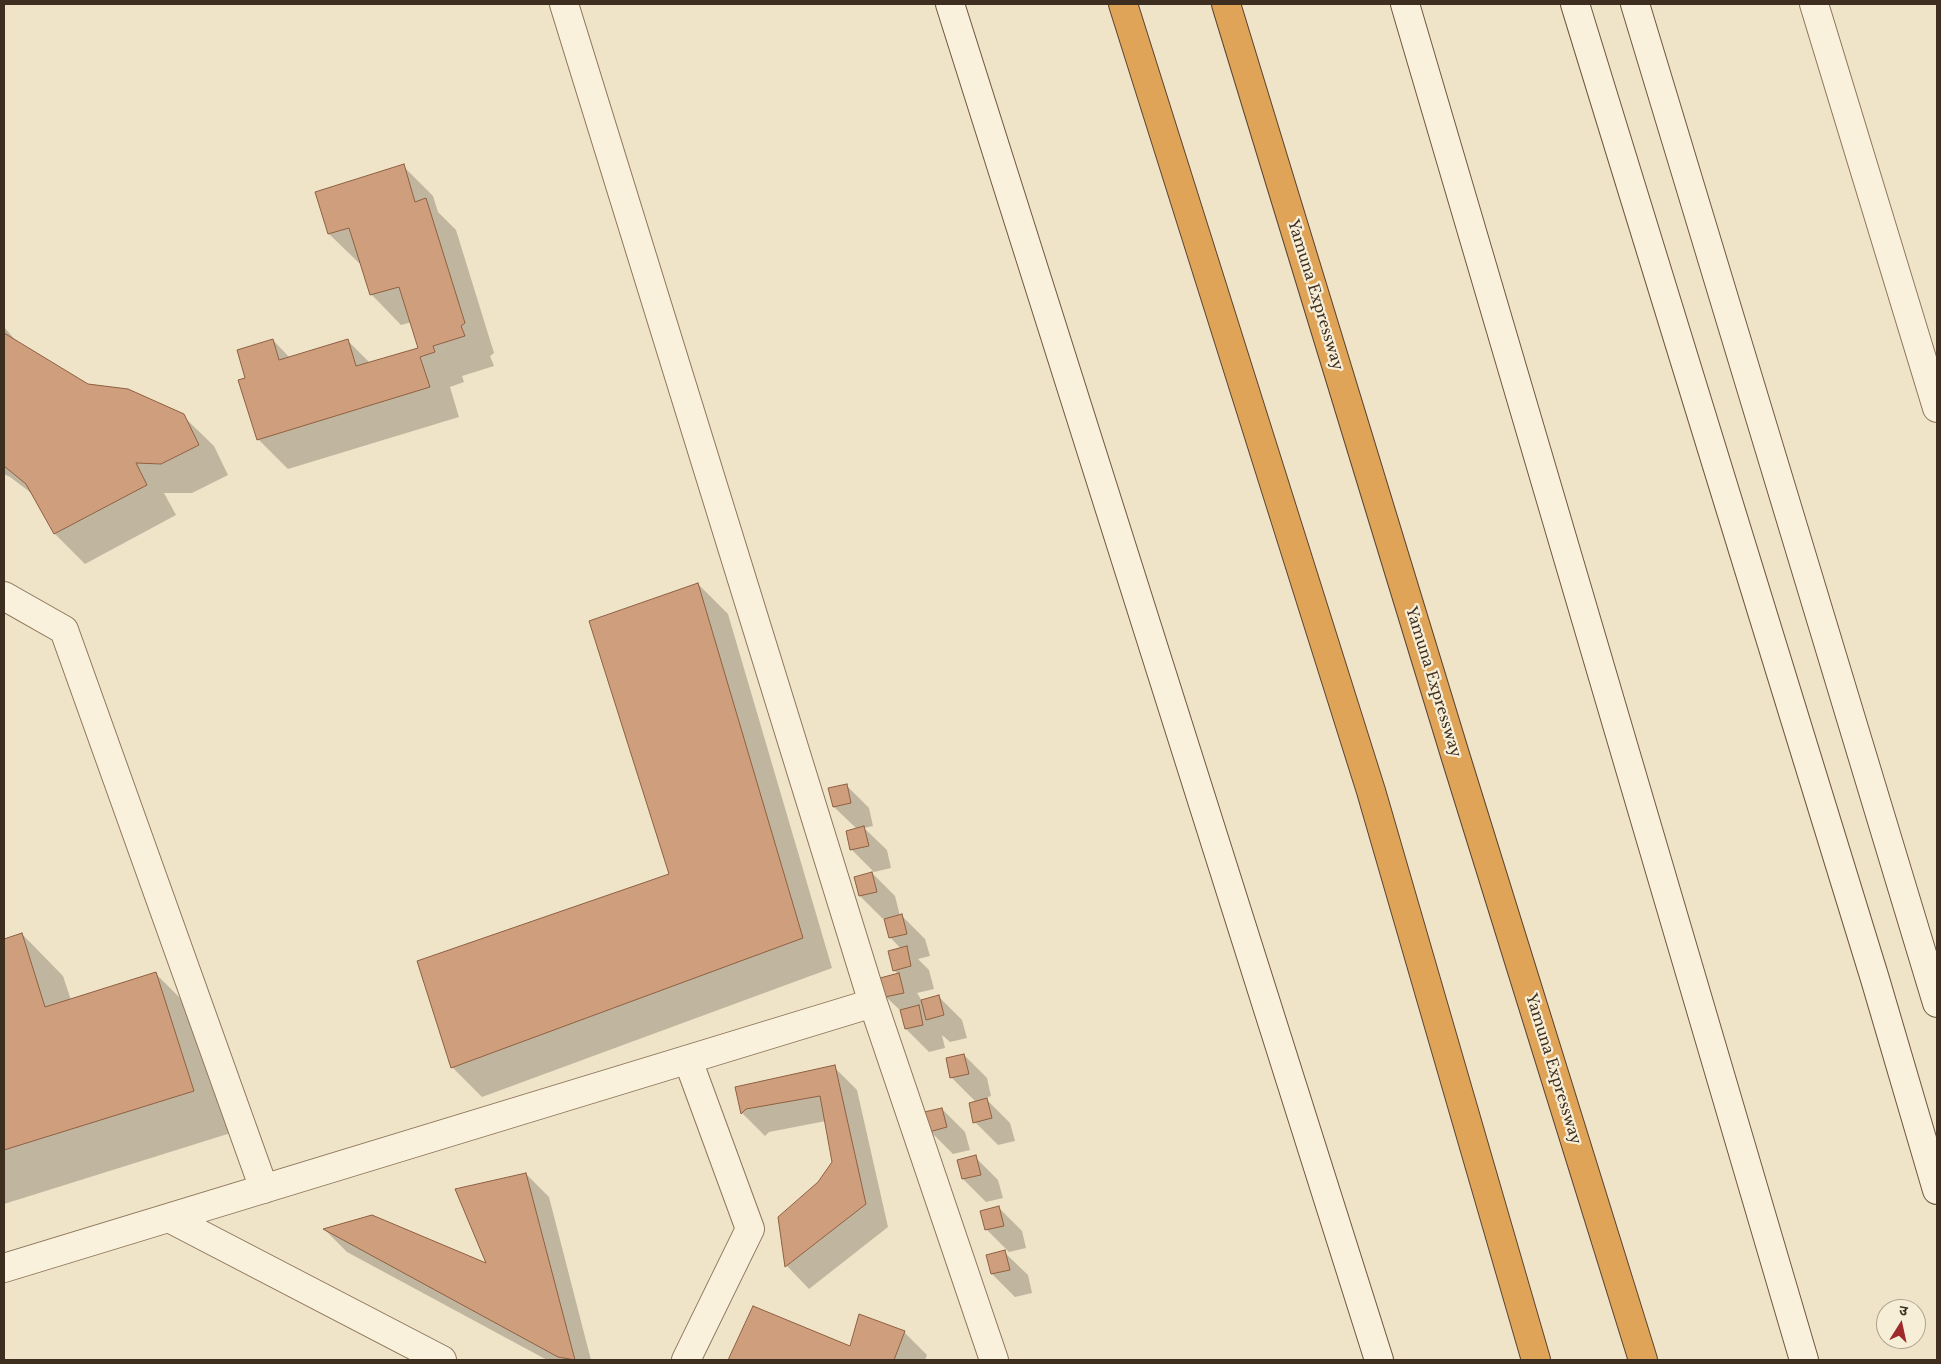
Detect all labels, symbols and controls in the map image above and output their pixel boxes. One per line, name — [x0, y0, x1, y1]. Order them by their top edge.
street label: Yamuna Expressway — [1284, 218, 1346, 372]
street label: Yamuna Expressway — [1402, 605, 1464, 759]
street label: Yamuna Expressway — [1522, 992, 1584, 1146]
north arrow — [1876, 1299, 1926, 1349]
text: उ — [1898, 1301, 1909, 1320]

